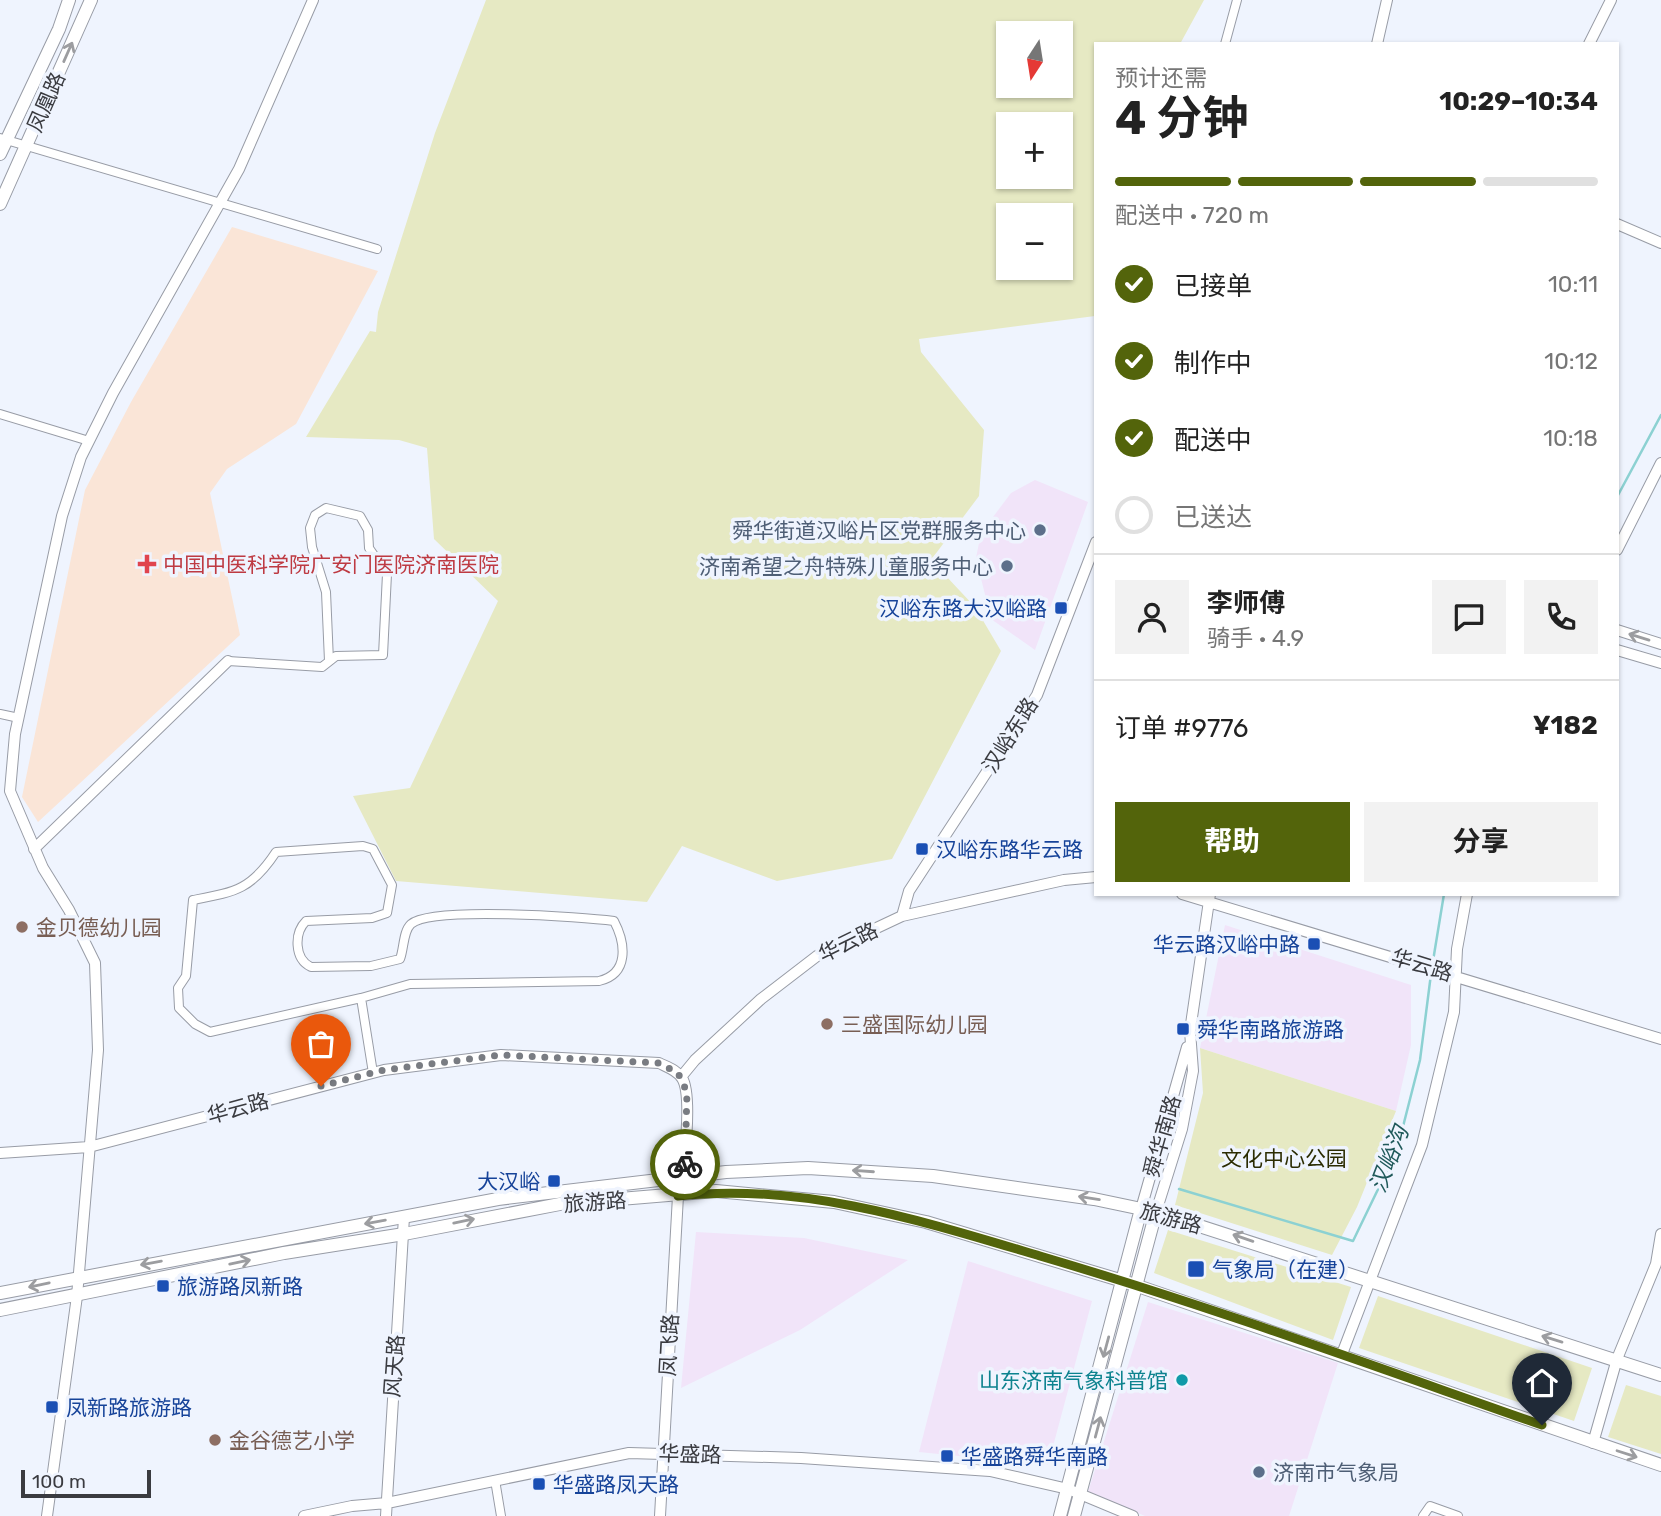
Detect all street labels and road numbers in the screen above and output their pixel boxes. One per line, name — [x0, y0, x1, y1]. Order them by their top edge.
street label: 凤凰路 — [22, 68, 70, 136]
street label: 汉峪东路 — [977, 693, 1043, 777]
street label: 华云路 — [814, 917, 882, 967]
street label: 华云路 — [1388, 944, 1456, 986]
street label: 华云路 — [204, 1088, 272, 1128]
street label: 舜华南路 — [1138, 1092, 1186, 1180]
street label: 旅游路 — [563, 1187, 627, 1217]
street label: 旅游路 — [1137, 1198, 1205, 1238]
street label: 凤飞路 — [655, 1313, 683, 1377]
street label: 风天路 — [379, 1334, 409, 1398]
street label: 华盛路 — [658, 1440, 722, 1468]

